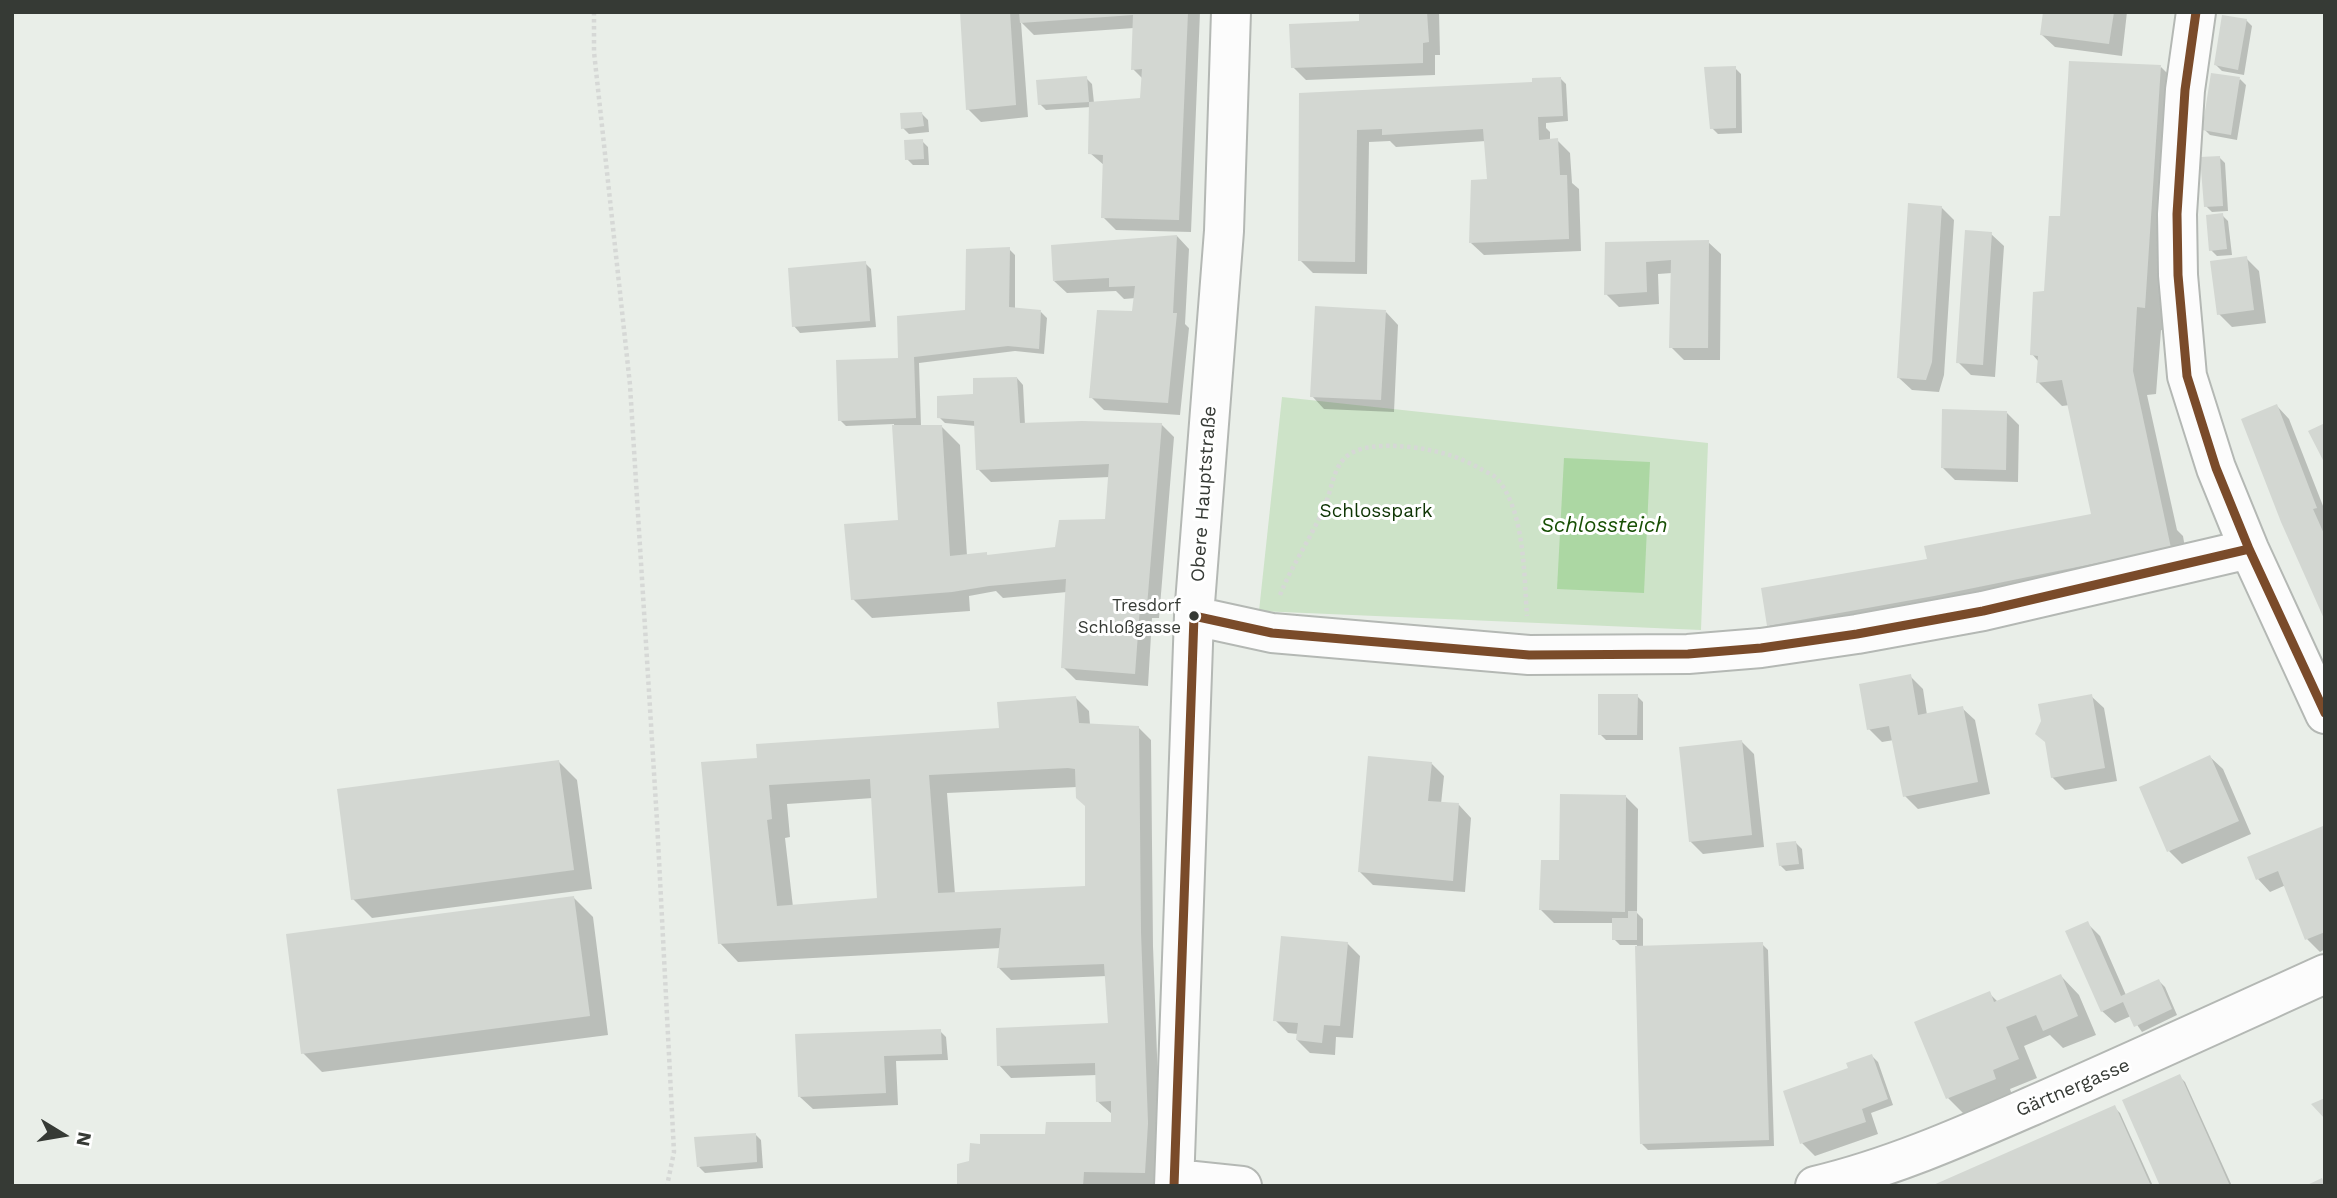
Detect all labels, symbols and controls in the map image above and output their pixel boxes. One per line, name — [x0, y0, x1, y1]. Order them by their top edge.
street label: Obere Hauptstraße — [1186, 405, 1222, 583]
park label: Schlosspark — [1319, 500, 1433, 522]
water label: Schlossteich — [1540, 513, 1668, 539]
place label: Tresdorf Schloßgasse — [1078, 596, 1181, 636]
marker: Tresdorf Schloßgasse — [1187, 609, 1201, 623]
street label: Gärtnergasse — [2013, 1054, 2133, 1122]
north arrow — [28, 1100, 98, 1170]
text: N — [71, 1130, 97, 1148]

